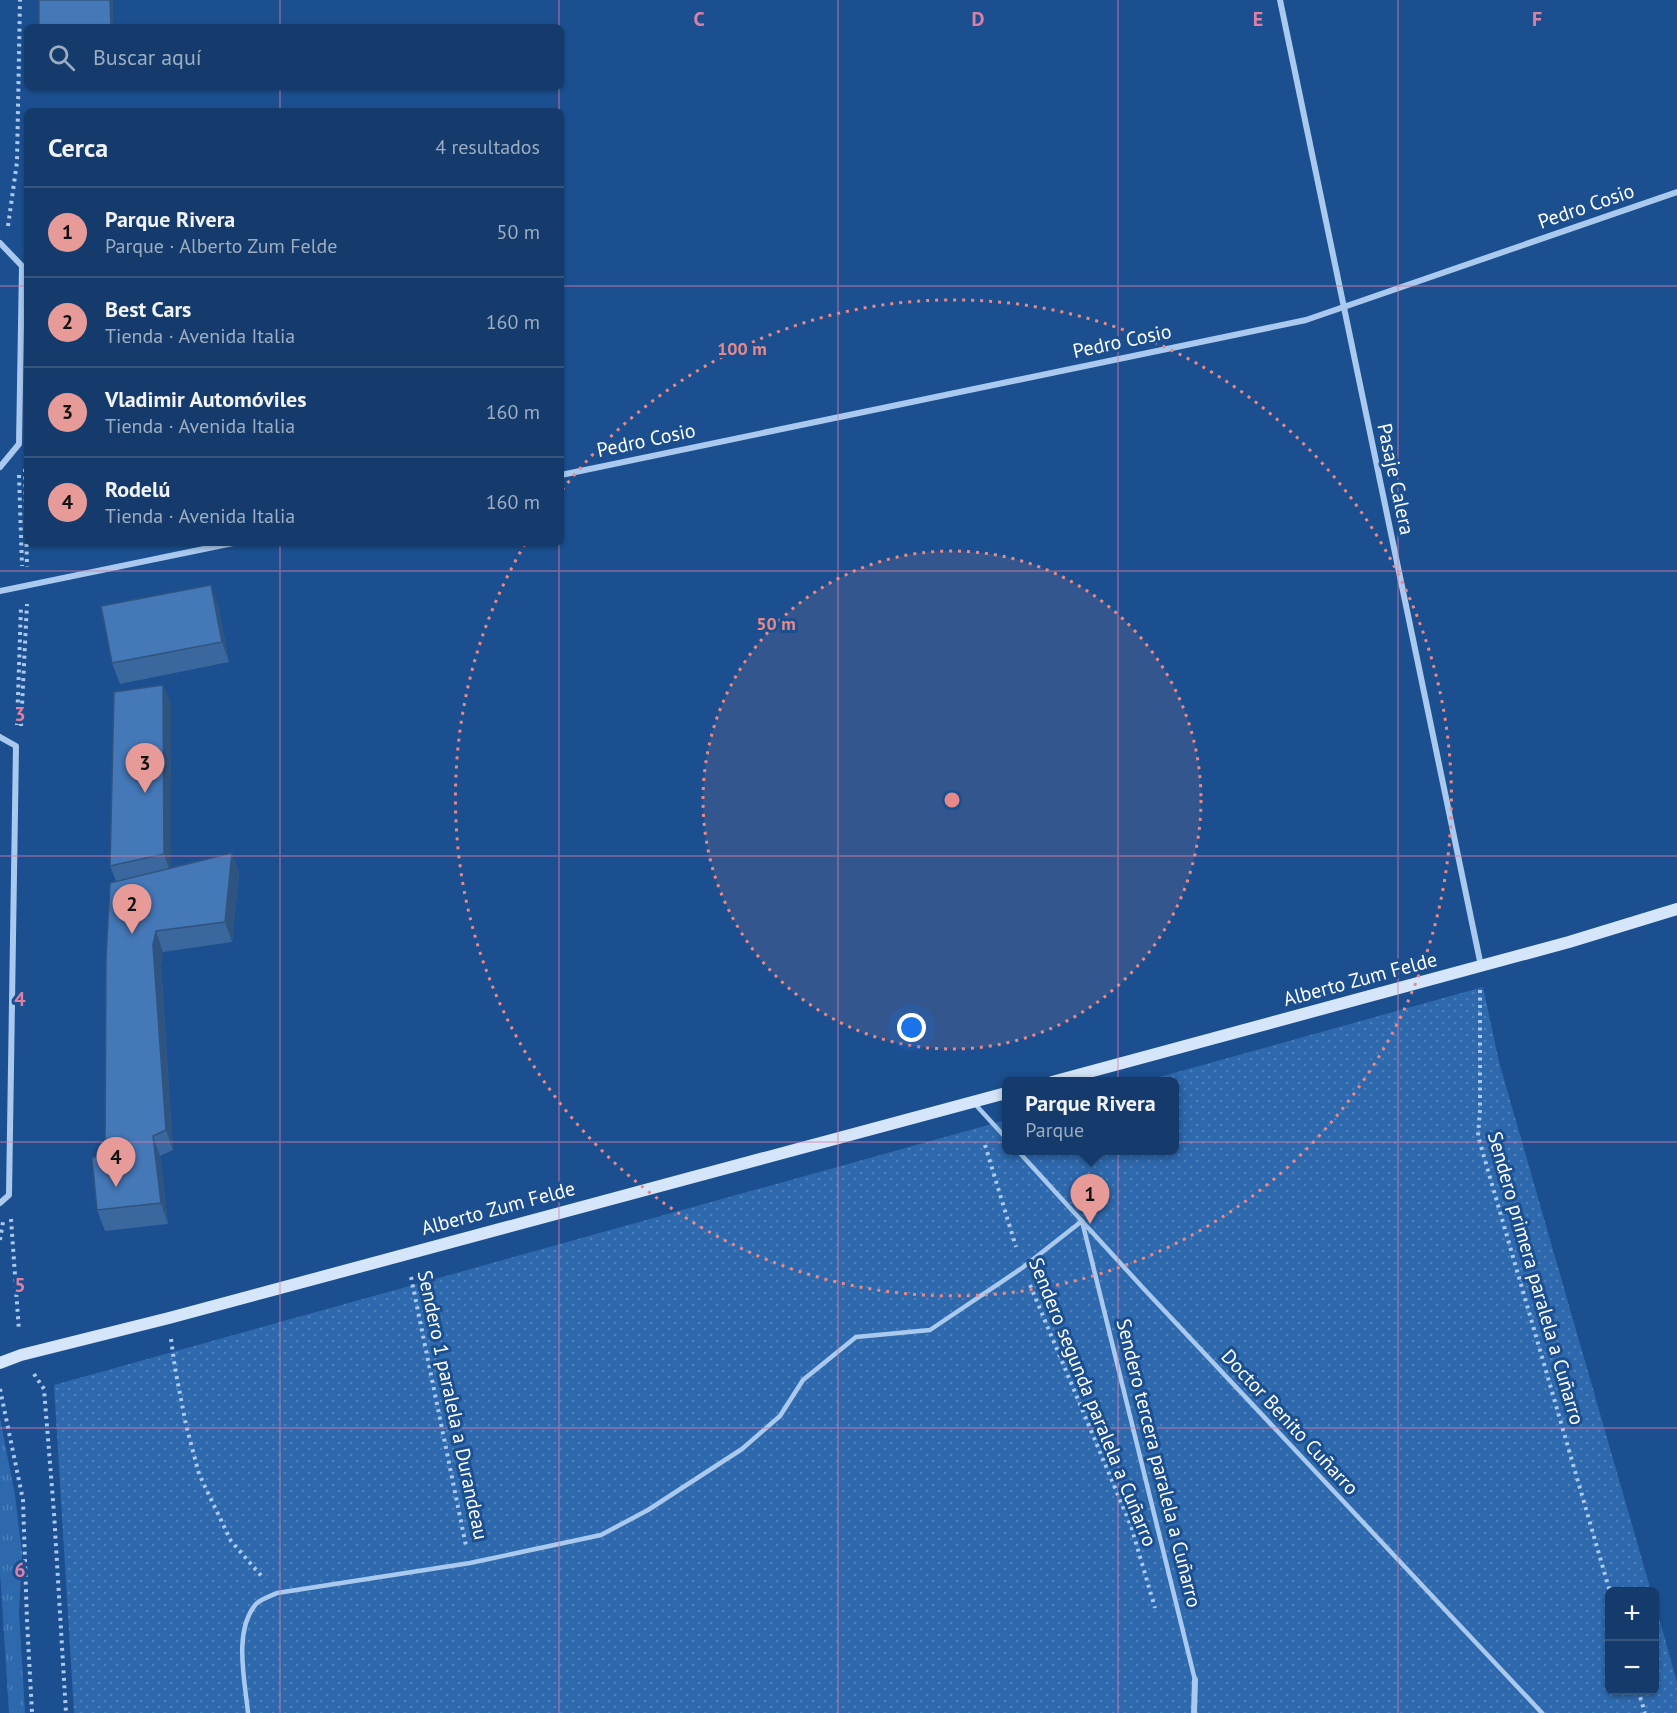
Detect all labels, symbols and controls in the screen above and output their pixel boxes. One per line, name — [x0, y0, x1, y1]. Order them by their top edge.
text: C — [693, 6, 705, 32]
text: D — [972, 6, 985, 32]
text: E — [1253, 6, 1263, 32]
text: F — [1532, 6, 1542, 32]
search box — [24, 24, 564, 90]
icon: search — [45, 41, 78, 74]
text: Buscar aquí — [93, 43, 202, 71]
text: Cerca — [48, 131, 108, 164]
text: 4 resultados — [435, 134, 540, 160]
street label: Pedro Cosio — [1534, 177, 1638, 235]
text: Parque Rivera — [105, 205, 235, 233]
text: 1 — [62, 219, 73, 245]
text: 50 m — [497, 219, 540, 245]
text: Parque · Alberto Zum Felde — [105, 233, 337, 259]
text: Best Cars — [105, 295, 191, 323]
text: 2 — [62, 309, 73, 335]
text: 160 m — [486, 309, 540, 335]
street label: Pedro Cosio — [1070, 318, 1174, 364]
text: Tienda · Avenida Italia — [105, 323, 295, 349]
text: 100 m — [717, 337, 767, 360]
text: Vladimir Automóviles — [105, 385, 307, 413]
text: 3 — [62, 399, 73, 425]
text: 160 m — [486, 399, 540, 425]
text: Tienda · Avenida Italia — [105, 413, 295, 439]
street label: Pedro Cosio — [594, 417, 698, 463]
street label: Pasaje Calera — [1372, 421, 1420, 537]
text: Rodelú — [105, 475, 170, 503]
text: 4 — [62, 489, 73, 515]
text: 160 m — [486, 489, 540, 515]
text: Tienda · Avenida Italia — [105, 503, 295, 529]
text: 50 m — [756, 612, 796, 635]
text: 3 — [14, 701, 26, 727]
pin: 3 — [126, 744, 164, 793]
centre of rings — [942, 790, 962, 810]
pin: 2 — [112, 884, 152, 934]
street label: Alberto Zum Felde — [1280, 946, 1440, 1012]
text: 4 — [14, 986, 26, 1012]
your location — [897, 1013, 926, 1042]
popup — [1002, 1077, 1179, 1155]
text: Parque Rivera — [1025, 1089, 1156, 1117]
text: Parque — [1025, 1117, 1084, 1143]
street label: Sendero primera paralela a Cuñarro — [1482, 1128, 1590, 1428]
pin: 4 — [96, 1138, 136, 1187]
pin: 1 — [1070, 1174, 1110, 1224]
street label: Alberto Zum Felde — [418, 1175, 578, 1241]
street label: Sendero segunda paralela a Cuñarro — [1023, 1254, 1163, 1550]
street label: Sendero 1 paralela a Durandeau — [412, 1268, 494, 1542]
text: 5 — [14, 1272, 26, 1298]
street label: Sendero tercera paralela a Cuñarro — [1111, 1316, 1207, 1610]
street label: Doctor Benito Cuñarro — [1216, 1344, 1364, 1500]
text: 6 — [14, 1557, 26, 1583]
map controls — [1605, 1587, 1659, 1695]
button: + — [1605, 1587, 1659, 1641]
button: − — [1605, 1641, 1659, 1695]

